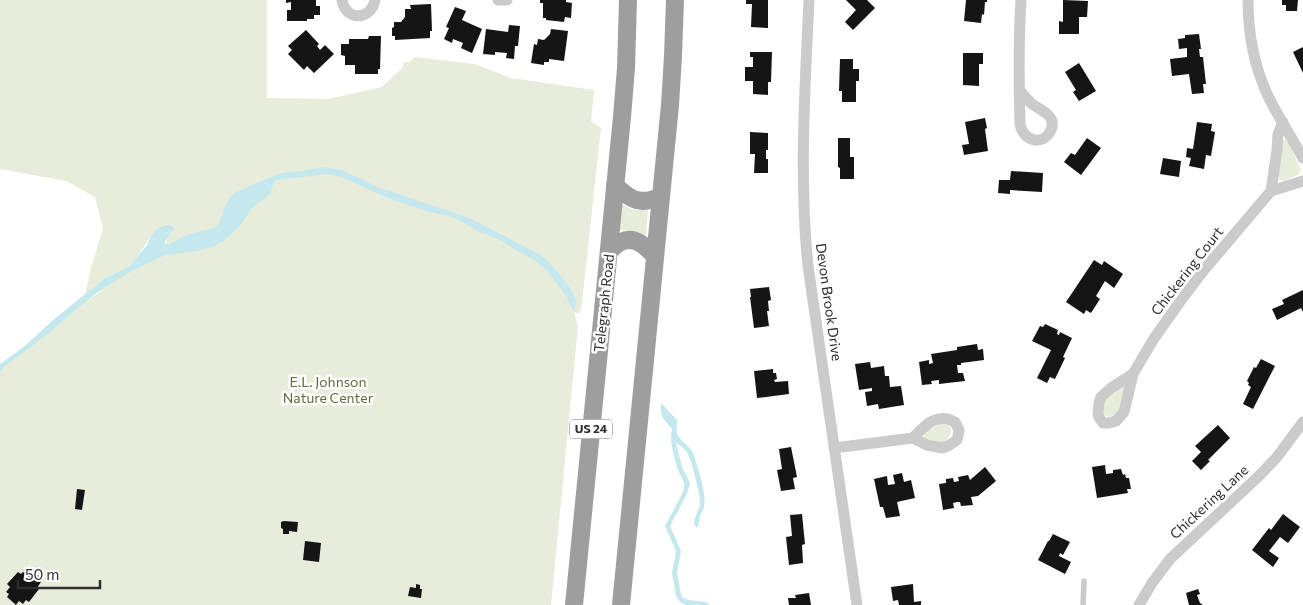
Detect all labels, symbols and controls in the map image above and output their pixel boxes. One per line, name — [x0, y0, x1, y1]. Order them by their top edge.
street label: Chickering Court — [1147, 223, 1227, 318]
street label: Devon Brook Drive — [813, 242, 846, 362]
street label: Telegraph Road — [590, 253, 617, 353]
park label: E.L. Johnson Nature Center — [283, 373, 374, 406]
road number: US 24 — [570, 419, 612, 438]
street label: Chickering Lane — [1166, 461, 1251, 542]
scale bar — [18, 558, 100, 590]
text: 50 m — [25, 565, 59, 583]

